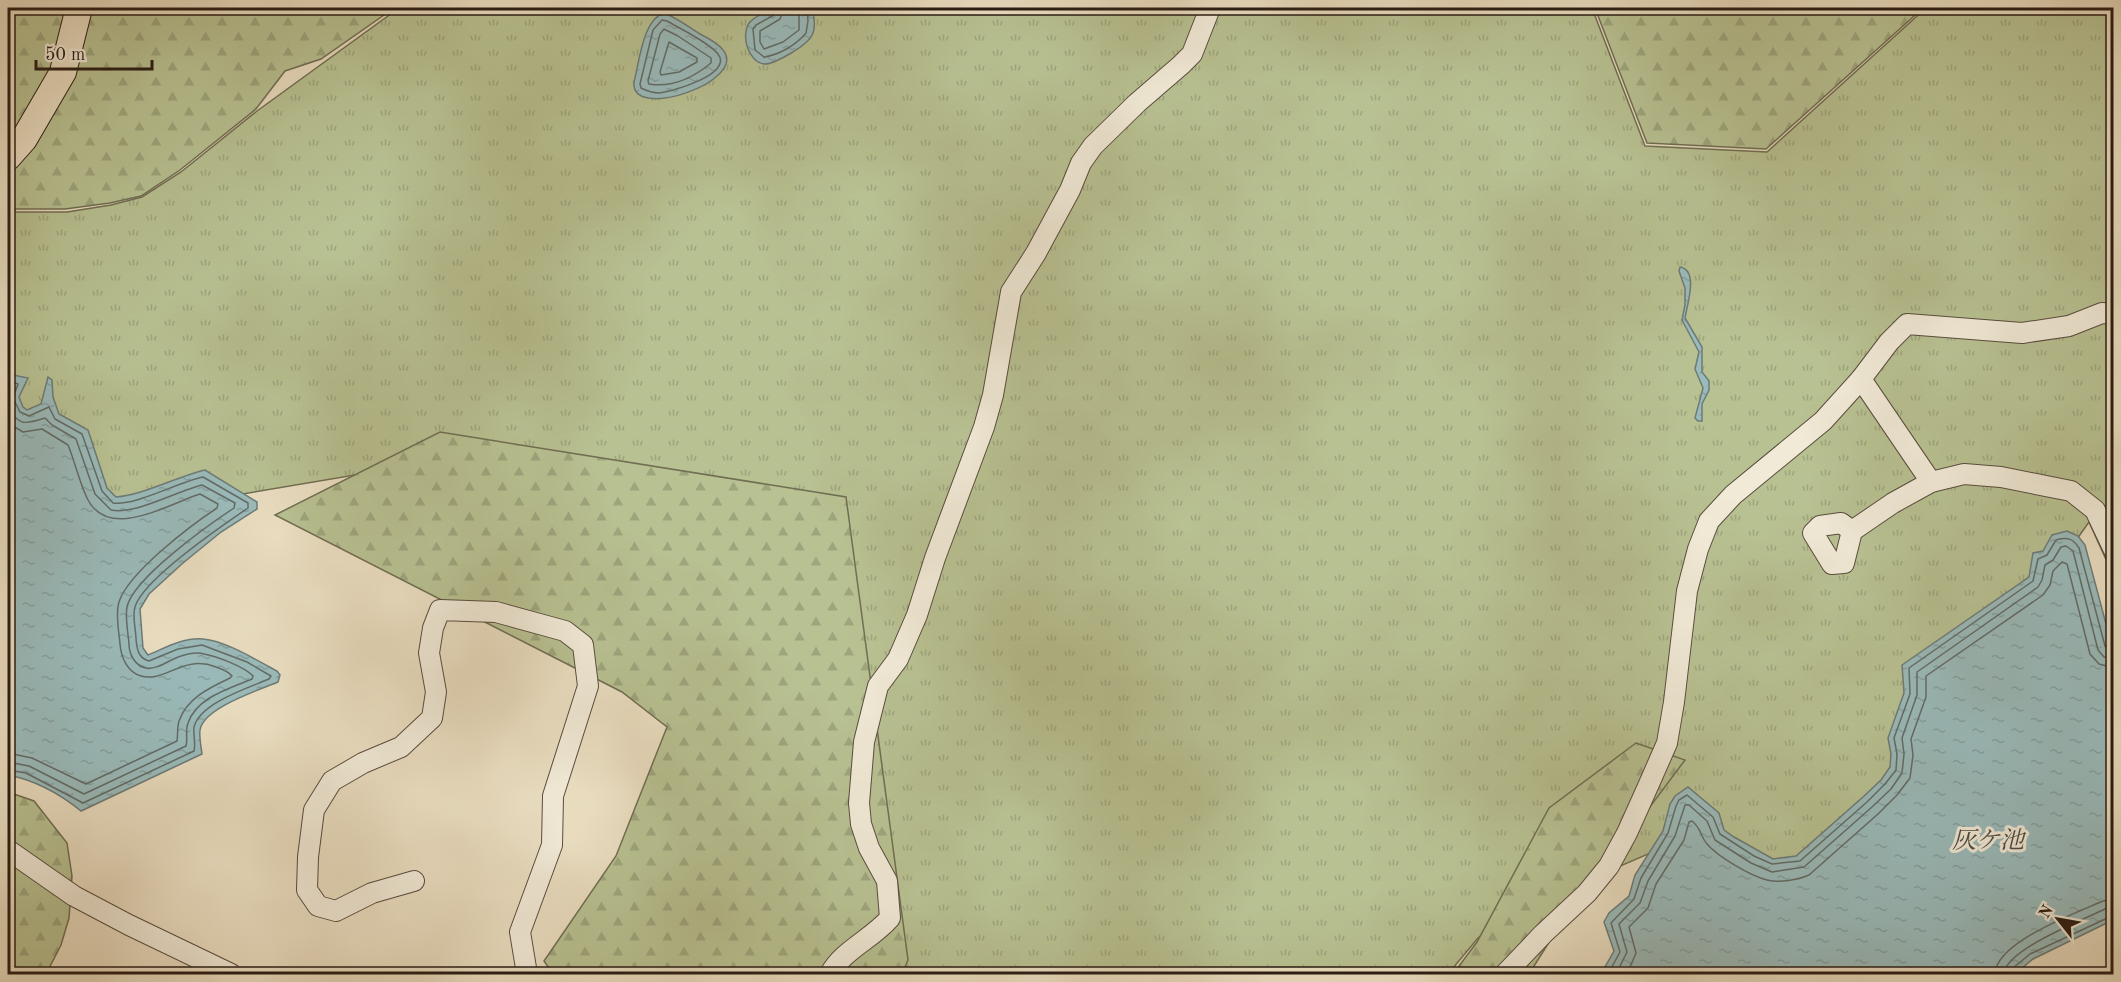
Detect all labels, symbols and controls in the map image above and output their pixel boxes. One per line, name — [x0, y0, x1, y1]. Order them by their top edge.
scale bar — [36, 33, 152, 71]
text: 50 m — [45, 46, 85, 64]
water label: 灰ケ池 — [1952, 828, 2027, 854]
north arrow — [2028, 889, 2088, 949]
text: N — [2037, 902, 2057, 922]

